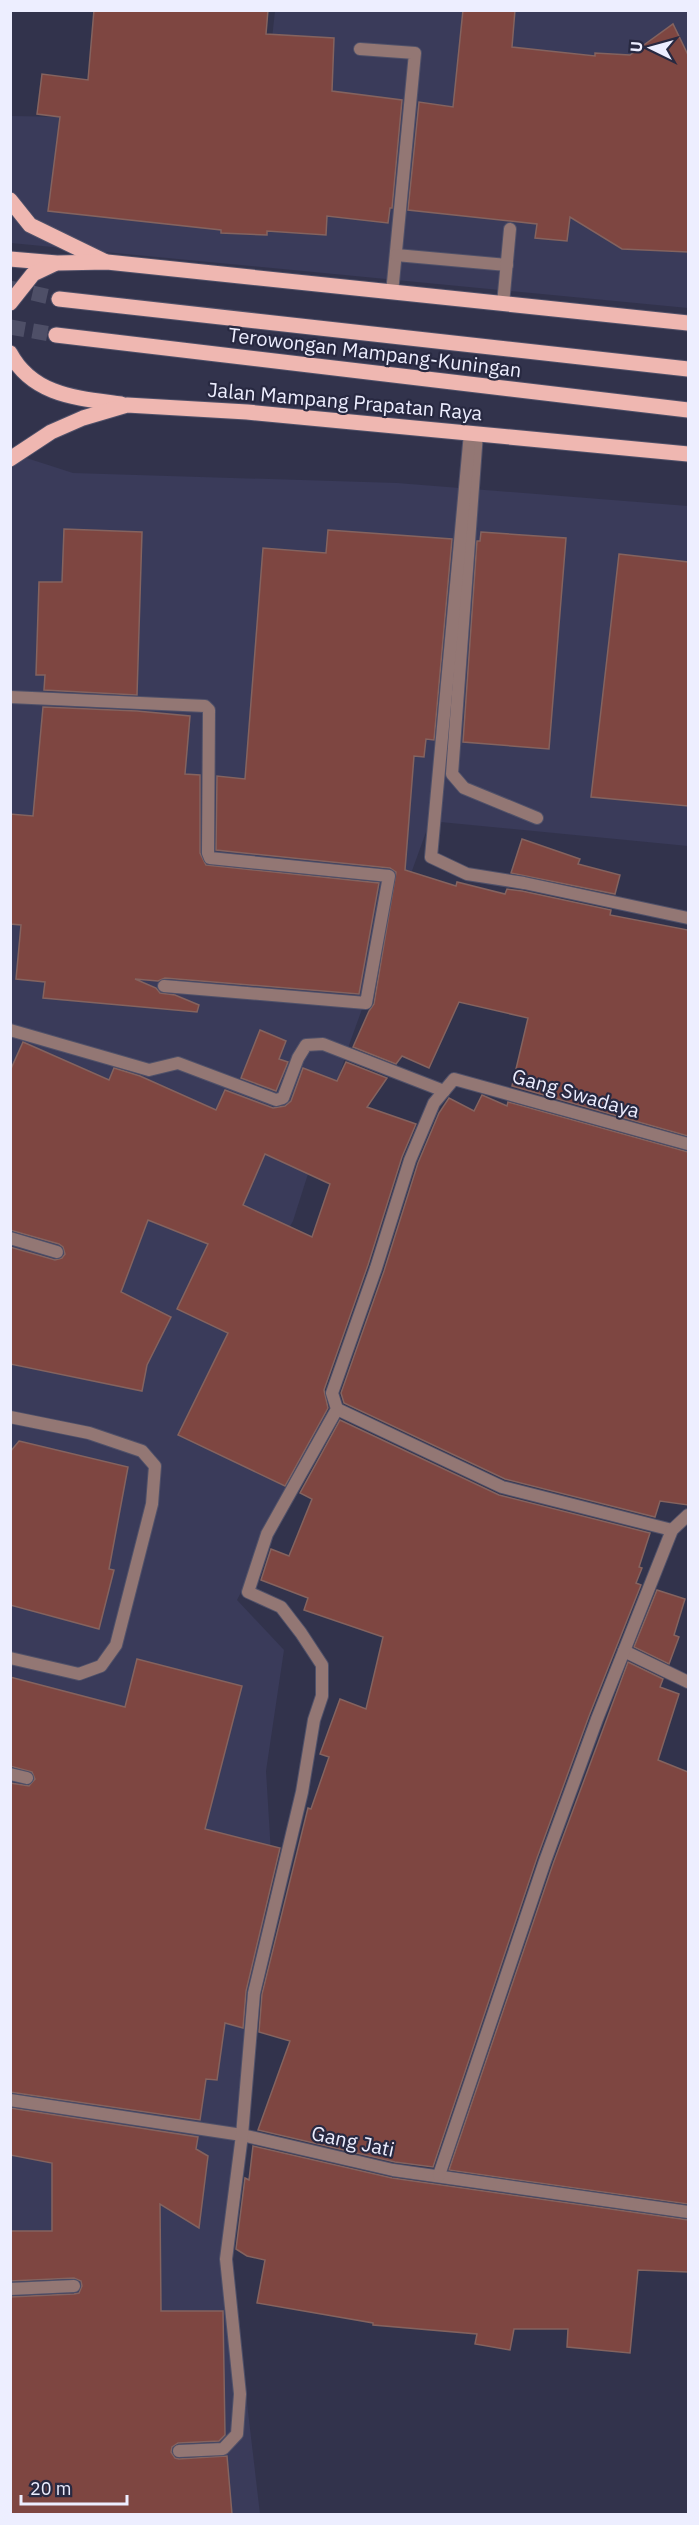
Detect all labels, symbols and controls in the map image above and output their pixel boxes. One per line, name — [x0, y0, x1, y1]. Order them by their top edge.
north arrow — [621, 18, 681, 78]
text: U — [626, 40, 647, 53]
street label: Terowongan Mampang-Kuningan — [227, 321, 523, 383]
street label: Jalan Mampang Prapatan Raya — [206, 376, 484, 426]
street label: Gang Swadaya — [509, 1062, 643, 1124]
street label: Gang Jati — [309, 2119, 397, 2163]
scale bar — [21, 2468, 128, 2506]
text: 20 m — [30, 2477, 72, 2500]

